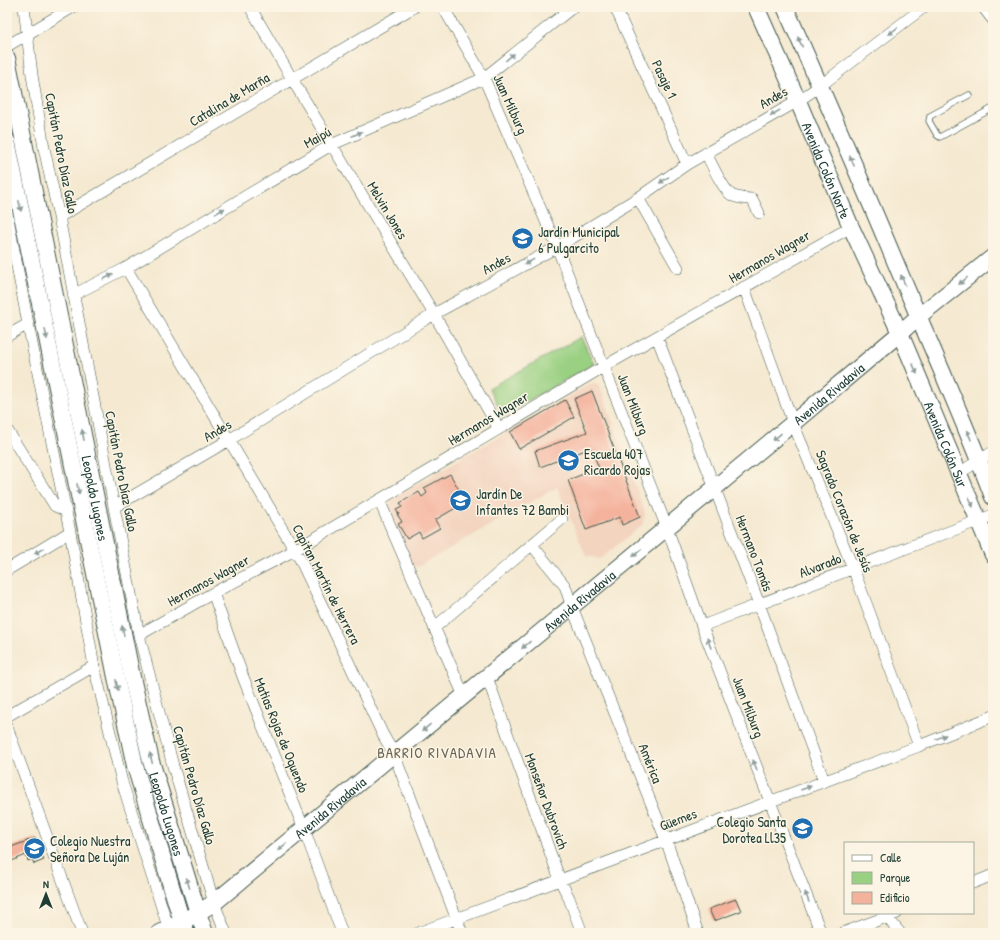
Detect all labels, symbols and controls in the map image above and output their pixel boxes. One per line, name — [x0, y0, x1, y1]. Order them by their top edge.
one-way arrow — [888, 26, 898, 34]
one-way arrow — [797, 36, 803, 47]
one-way arrow — [505, 53, 516, 62]
street label: Pasaje 1 — [647, 57, 682, 102]
street label: Catalina de Marña — [185, 67, 273, 130]
street label: Juan Milburg — [488, 71, 533, 138]
street label: Andes — [755, 81, 791, 113]
street label: Capitán Pedro Díaz Gallo — [40, 91, 83, 215]
one-way arrow — [770, 110, 781, 117]
street label: Avenida Colón Norte — [798, 119, 856, 222]
street label: Maipú — [300, 122, 335, 153]
one-way arrow — [352, 130, 364, 136]
one-way arrow — [849, 154, 855, 166]
one-way arrow — [659, 176, 669, 184]
street label: Melvin Jones — [363, 178, 413, 242]
one-way arrow — [18, 200, 24, 213]
one-way arrow — [214, 208, 226, 215]
place label: Jardín Municipal 6 Pulgarcito — [538, 222, 620, 258]
street label: Hermanos Wagner — [725, 225, 814, 288]
school or university icon: Jardín Municipal 6 Pulgarcito — [509, 226, 535, 252]
street label: Andes — [478, 248, 514, 278]
one-way arrow — [523, 259, 535, 265]
one-way arrow — [102, 274, 114, 280]
one-way arrow — [900, 274, 906, 286]
one-way arrow — [957, 277, 968, 285]
one-way arrow — [44, 328, 50, 340]
street label: Avenida Rivadavia — [789, 357, 868, 429]
one-way arrow — [913, 363, 919, 375]
street label: Juan Milburg — [613, 371, 654, 438]
street label: Hermanos Wagner — [444, 386, 533, 450]
street label: Avenida Colón Sur — [920, 398, 973, 491]
street label: Capitán Pedro Díaz Gallo — [100, 409, 143, 533]
street label: Andes — [199, 414, 235, 446]
one-way arrow — [965, 428, 971, 440]
one-way arrow — [80, 429, 86, 442]
one-way arrow — [772, 432, 783, 441]
place label: Escuela 407 Ricardo Rojas — [584, 444, 650, 480]
street label: Sagrado Corazón de Jesús — [811, 447, 878, 575]
school or university icon: Escuela 407 Ricardo Rojas — [556, 448, 582, 474]
street label: Leopoldo Lugones — [78, 454, 114, 542]
one-way arrow — [75, 483, 81, 495]
place label: Jardín De Infantes 72 Bambi — [476, 484, 569, 519]
school or university icon: Jardín De Infantes 72 Bambi — [447, 488, 473, 514]
one-way arrow — [968, 496, 974, 508]
street label: Hermano Tomás — [732, 512, 778, 594]
street label: Capitan Martín de Herrera — [288, 521, 366, 648]
one-way arrow — [33, 547, 45, 554]
street label: Alvarado — [796, 548, 844, 582]
street label: Hermanos Wagner — [164, 549, 253, 611]
one-way arrow — [631, 549, 642, 558]
street label: Avenida Rivadavia — [539, 565, 619, 636]
one-way arrow — [120, 625, 126, 638]
one-way arrow — [705, 637, 711, 649]
one-way arrow — [520, 641, 531, 650]
street label: Juan Milburg — [728, 674, 769, 741]
street label: Matias Rojas de Oquendo — [249, 675, 314, 796]
one-way arrow — [115, 679, 121, 691]
street label: Capitán Pedro Díaz Gallo — [168, 723, 221, 847]
one-way arrow — [420, 724, 431, 733]
one-way arrow — [935, 734, 946, 740]
street label: América — [634, 740, 668, 786]
district label: BARRIO RIVADAVIA — [377, 742, 497, 763]
street label: Monseñor Dubrovich — [521, 750, 573, 852]
one-way arrow — [148, 752, 154, 764]
one-way arrow — [752, 758, 758, 770]
street label: Leopoldo Lugones — [146, 770, 189, 858]
street label: Avenida Rivadavia — [290, 772, 370, 842]
one-way arrow — [801, 784, 813, 790]
street label: Güemes — [657, 803, 699, 835]
place label: Colegio Santa Dorotea Ll35 — [717, 812, 787, 847]
school or university icon: Colegio Santa Dorotea Ll35 — [789, 816, 815, 842]
place label: Colegio Nuestra Señora De Luján — [50, 831, 131, 867]
school or university icon: Colegio Nuestra Señora De Luján — [22, 835, 48, 861]
one-way arrow — [277, 842, 288, 851]
legend — [844, 842, 974, 914]
text: Calle — [880, 849, 901, 866]
text: Parque — [880, 869, 910, 886]
north arrow — [26, 874, 66, 914]
text: N — [43, 877, 49, 891]
one-way arrow — [185, 877, 191, 889]
text: Edificio — [880, 889, 910, 906]
one-way arrow — [803, 890, 809, 902]

